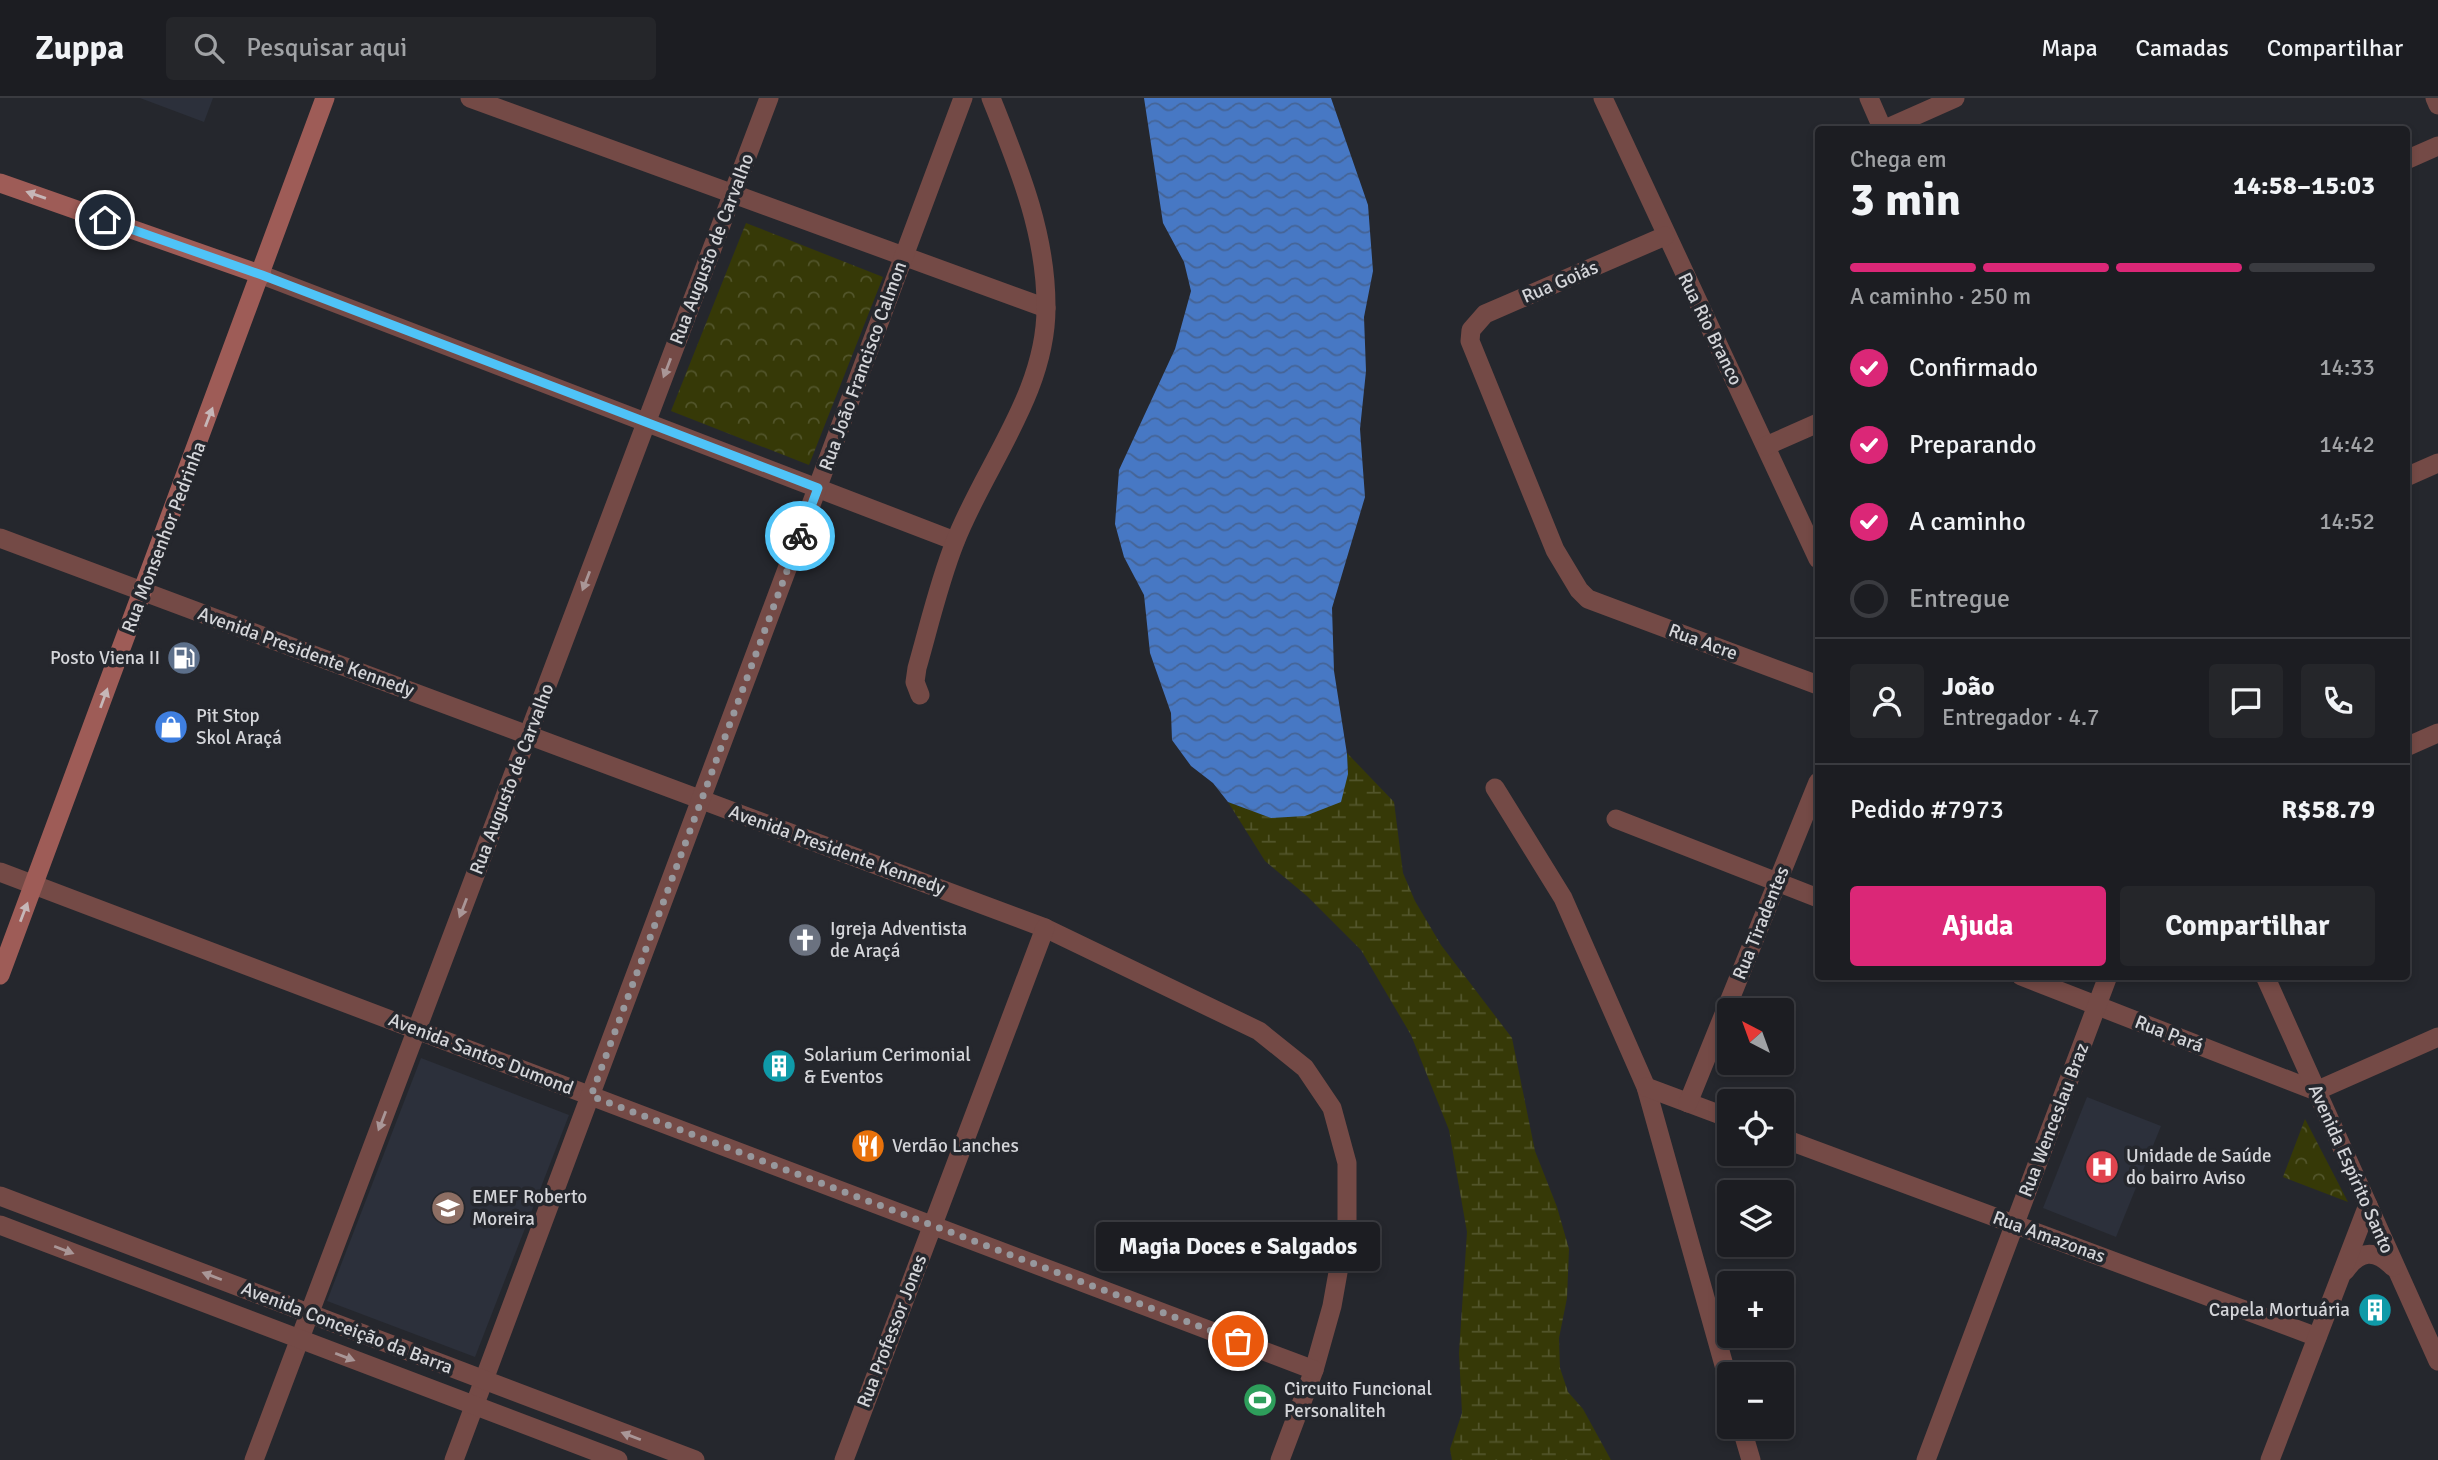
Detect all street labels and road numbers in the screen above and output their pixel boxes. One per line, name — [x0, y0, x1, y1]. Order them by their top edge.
street label: Rua Augusto de Carvalho — [664, 150, 760, 348]
street label: Rua Goiás — [1518, 255, 1602, 309]
street label: Rua João Francisco Calmon — [814, 258, 912, 474]
street label: Rua Rio Branco — [1672, 269, 1748, 389]
street label: Rua Monsenhor Pedrinha — [116, 438, 212, 636]
street label: Avenida Presidente Kennedy — [195, 602, 418, 702]
street label: Rua Acre — [1665, 618, 1741, 666]
street label: Rua Augusto de Carvalho — [464, 680, 560, 878]
street label: Avenida Presidente Kennedy — [726, 800, 949, 900]
street label: Rua Tiradentes — [1727, 863, 1795, 983]
street label: Avenida Santos Dumond — [385, 1008, 577, 1100]
street label: Rua Pará — [2131, 1010, 2207, 1058]
street label: Rua Wenceslau Braz — [2014, 1040, 2094, 1200]
street label: Avenida Espírito Santo — [2303, 1081, 2399, 1257]
street label: Rua Amazonas — [1989, 1206, 2109, 1268]
street label: Rua Professor Jones — [852, 1251, 932, 1411]
street label: Avenida Conceição da Barra — [238, 1277, 456, 1379]

